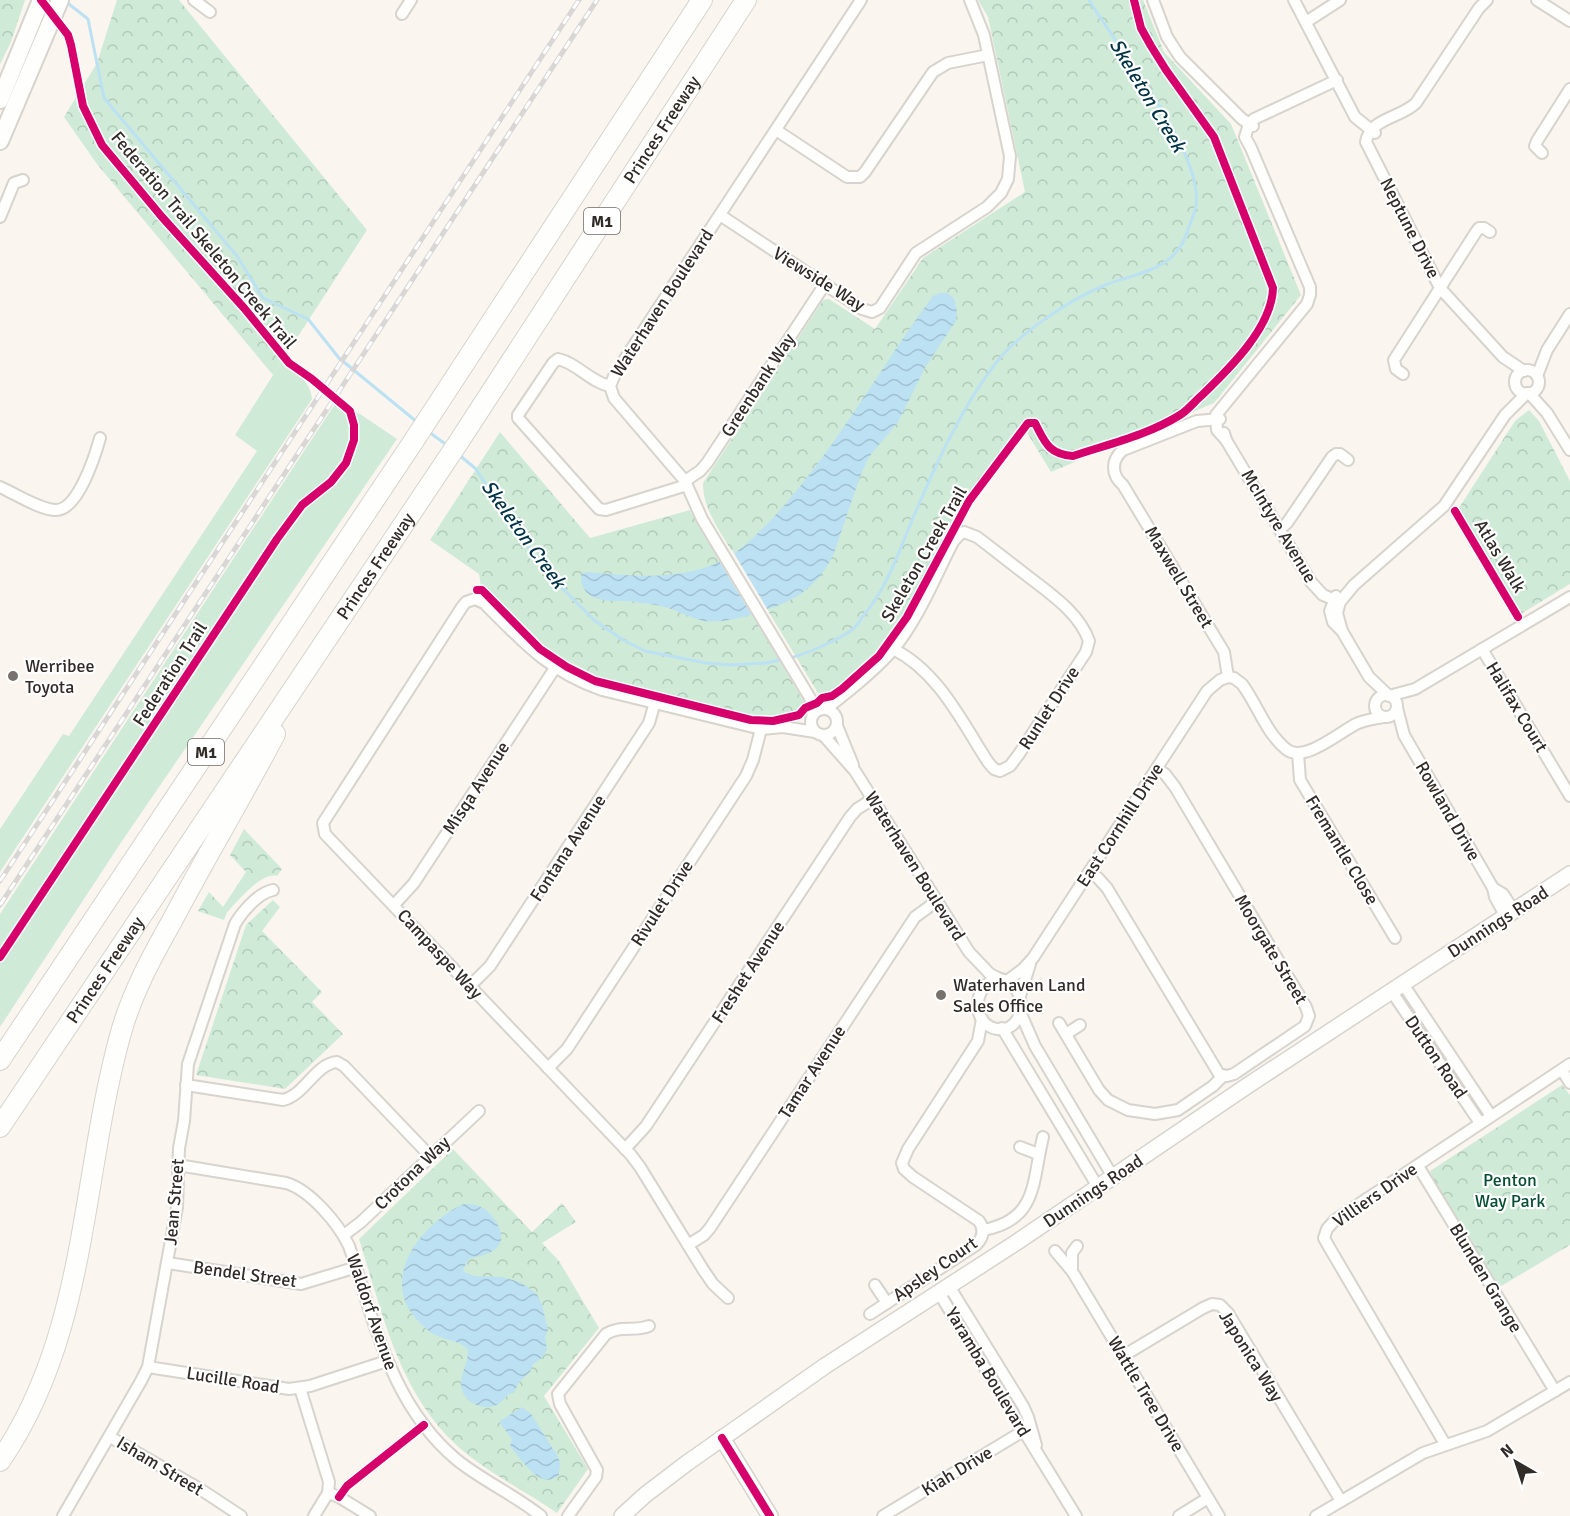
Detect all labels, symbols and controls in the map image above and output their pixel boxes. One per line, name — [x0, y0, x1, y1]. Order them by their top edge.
water label: Skeleton Creek — [1104, 34, 1192, 158]
street label: Princes Freeway — [619, 71, 705, 188]
street label: Federation Trail Skeleton Creek Trail — [107, 127, 301, 353]
street label: Neptune Drive — [1375, 174, 1445, 282]
road number: M1 — [584, 208, 620, 234]
street label: Waterhaven Boulevard — [606, 225, 718, 381]
street label: Viewside Way — [769, 242, 870, 316]
street label: Greenbank Way — [716, 329, 800, 441]
street label: McIntyre Avenue — [1236, 465, 1322, 587]
water label: Skeleton Creek — [476, 475, 573, 595]
street label: Skeleton Creek Trail — [876, 482, 972, 626]
street label: Princes Freeway — [332, 508, 420, 624]
street label: Atlas Walk — [1470, 515, 1530, 597]
street label: Maxwell Street — [1140, 522, 1218, 632]
street label: Federation Trail — [128, 618, 212, 730]
place label: Werribee Toyota — [25, 655, 95, 698]
street label: Halifax Court — [1481, 658, 1553, 756]
street label: Runlet Drive — [1014, 662, 1084, 754]
marker: Werribee Toyota — [6, 669, 20, 683]
street label: Misqa Avenue — [438, 737, 514, 839]
road number: M1 — [188, 739, 224, 765]
street label: Rowland Drive — [1411, 758, 1485, 864]
street label: East Cornhill Drive — [1072, 759, 1168, 891]
street label: Waterhaven Boulevard — [860, 787, 970, 945]
street label: Fontana Avenue — [525, 791, 611, 905]
street label: Fremantle Close — [1301, 791, 1383, 909]
street label: Rivulet Drive — [626, 856, 698, 950]
street label: Dunnings Road — [1443, 881, 1553, 963]
street label: Moorgate Street — [1230, 890, 1312, 1008]
street label: Campaspe Way — [393, 904, 488, 1004]
street label: Princes Freeway — [61, 912, 149, 1028]
street label: Freshet Avenue — [707, 917, 789, 1027]
place label: Waterhaven Land Sales Office — [953, 974, 1085, 1017]
marker: Waterhaven Land Sales Office — [934, 988, 948, 1002]
street label: Dutton Road — [1400, 1011, 1472, 1103]
street label: Tamar Avenue — [774, 1021, 850, 1123]
street label: Crotona Way — [370, 1131, 455, 1215]
street label: Dunnings Road — [1039, 1150, 1147, 1232]
street label: Jean Street — [159, 1158, 189, 1246]
street label: Villiers Drive — [1329, 1158, 1421, 1232]
park label: Penton Way Park — [1475, 1169, 1545, 1212]
street label: Blunden Grange — [1445, 1219, 1527, 1337]
street label: Apsley Court — [889, 1232, 981, 1306]
street label: Waldorf Avenue — [342, 1251, 402, 1373]
street label: Bendel Street — [192, 1256, 298, 1292]
street label: Yaramba Boulevard — [941, 1303, 1035, 1441]
street label: Japonica Way — [1214, 1306, 1288, 1406]
street label: Wattle Tree Drive — [1103, 1332, 1189, 1456]
street label: Lucille Road — [185, 1362, 281, 1398]
street label: Isham Street — [113, 1432, 207, 1500]
north arrow — [1486, 1432, 1546, 1492]
text: N — [1497, 1440, 1518, 1462]
street label: Kiah Drive — [918, 1441, 996, 1501]

